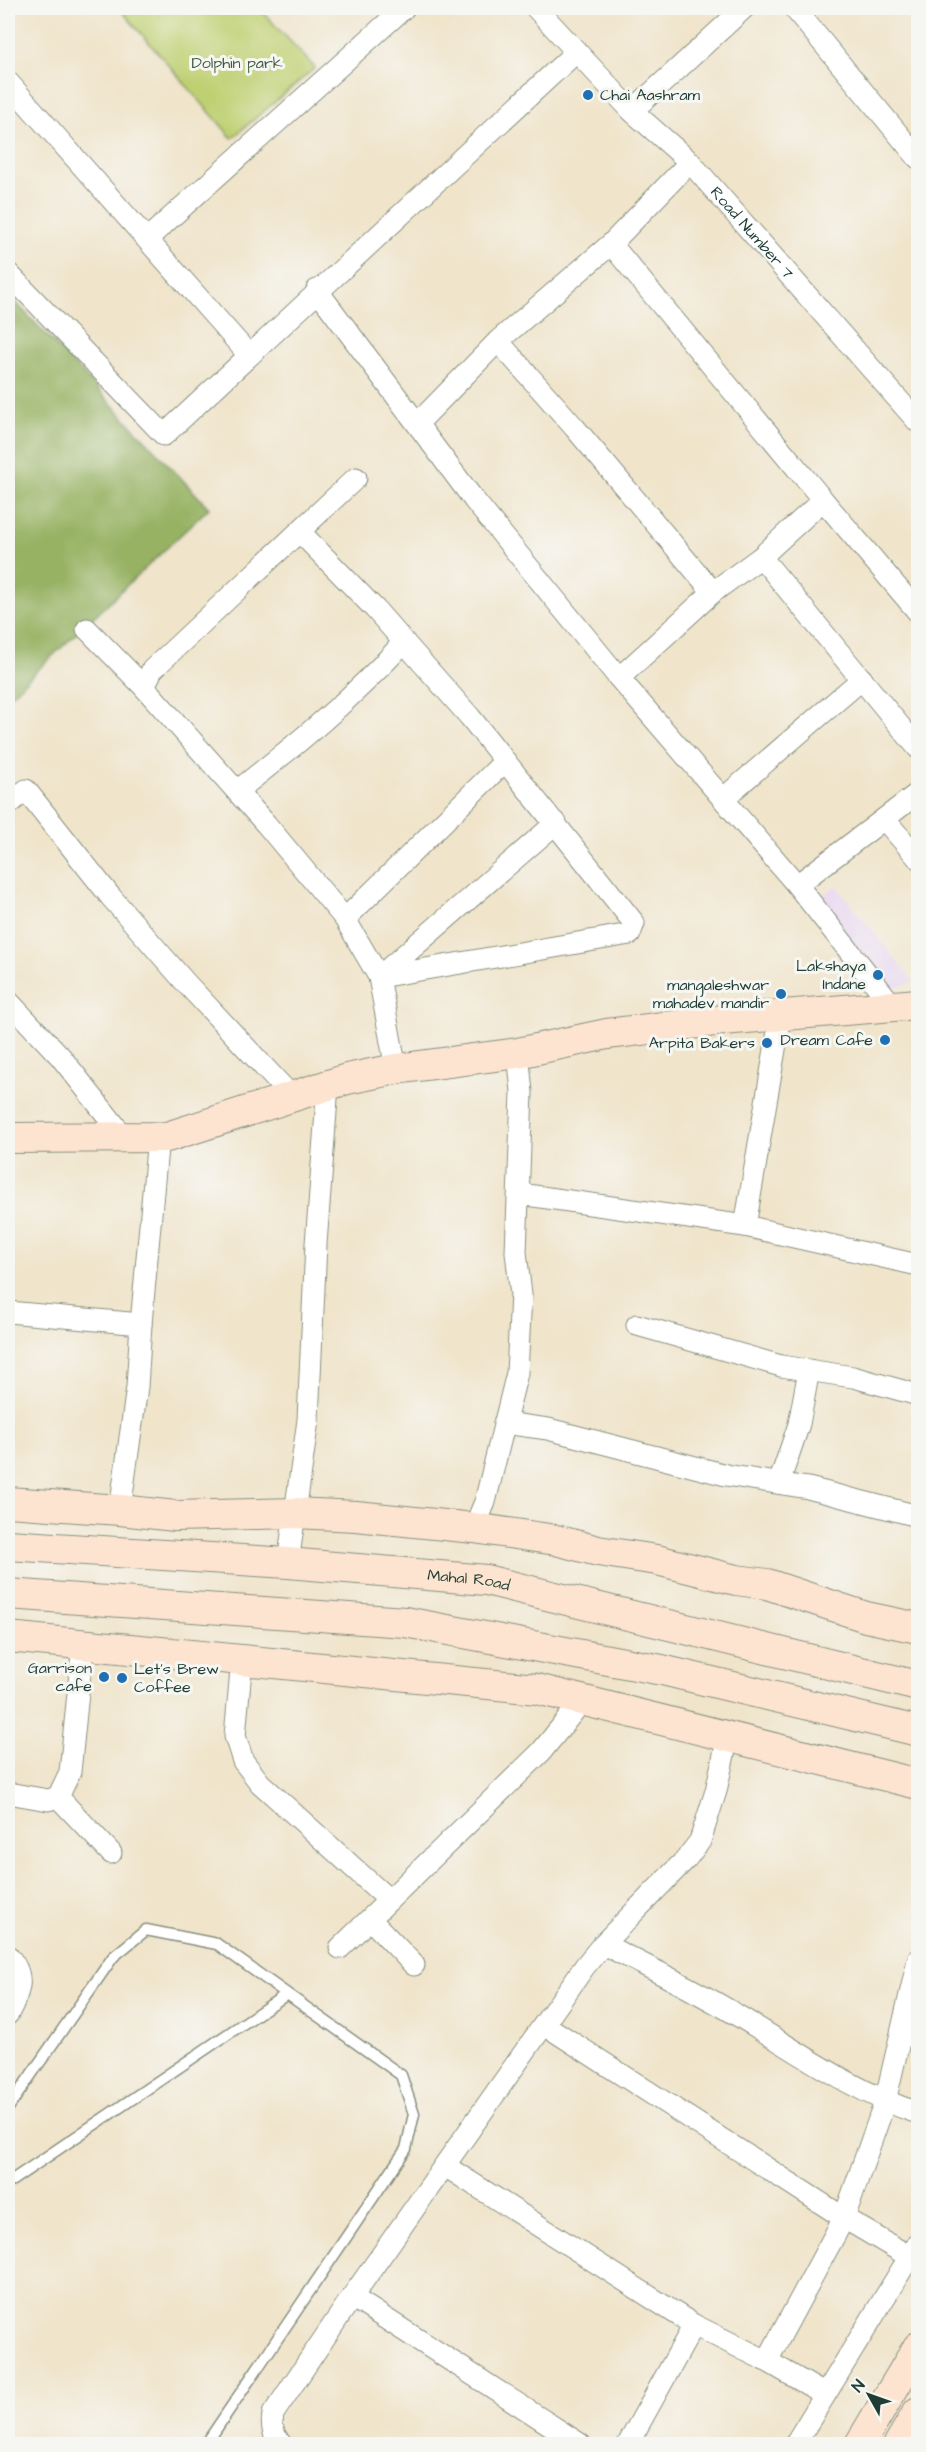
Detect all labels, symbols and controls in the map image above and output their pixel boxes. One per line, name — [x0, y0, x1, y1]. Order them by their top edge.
park label: Dolphin park — [191, 52, 283, 74]
place label: Chai Aashram — [600, 84, 701, 106]
marker: Chai Aashram — [581, 88, 595, 102]
street label: Road Number 7 — [705, 182, 799, 284]
place label: Lakshaya Indane — [796, 955, 866, 995]
marker: Lakshaya Indane — [871, 968, 885, 982]
place label: mangaleshwar mahadev mandir — [653, 974, 769, 1014]
marker: mangaleshwar mahadev mandir — [774, 987, 788, 1001]
place label: Dream Cafe — [781, 1029, 873, 1051]
place label: Arpita Bakers — [649, 1032, 755, 1054]
marker: Dream Cafe — [878, 1033, 892, 1047]
marker: Arpita Bakers — [760, 1036, 774, 1050]
street label: Mahal Road — [426, 1564, 512, 1596]
place label: Garrison cafe — [28, 1657, 92, 1697]
place label: Let's Brew Coffee — [134, 1658, 219, 1698]
marker: Garrison cafe — [97, 1670, 111, 1684]
marker: Let's Brew Coffee — [115, 1671, 129, 1685]
north arrow — [839, 2365, 899, 2425]
text: N — [847, 2375, 870, 2397]

